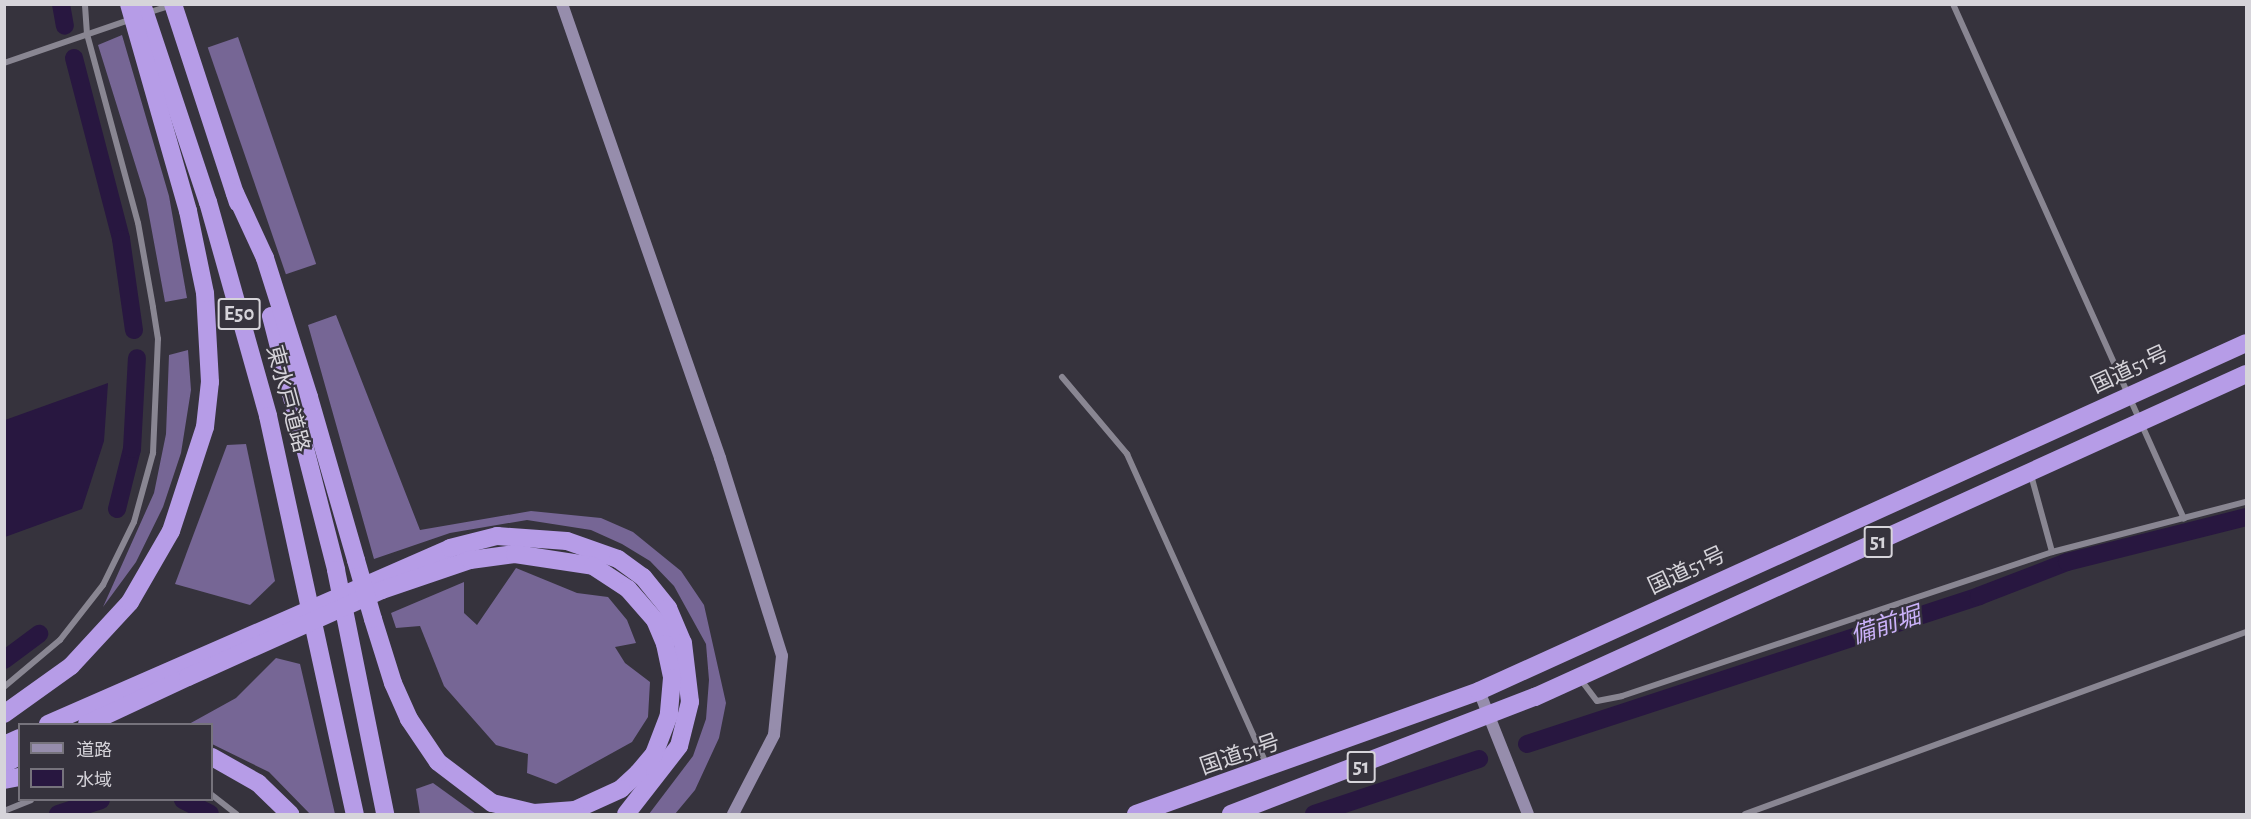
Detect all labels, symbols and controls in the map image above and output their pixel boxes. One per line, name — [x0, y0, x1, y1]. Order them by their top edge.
road number: E50 — [216, 296, 262, 332]
street label: 国道51号 — [2087, 341, 2173, 399]
street label: 東水戸道路 — [260, 342, 314, 456]
road number: 51 — [1863, 524, 1893, 560]
street label: 国道51号 — [1644, 542, 1730, 600]
water label: 備前堀 — [1847, 602, 1925, 652]
legend — [18, 723, 213, 801]
street label: 国道51号 — [1197, 729, 1283, 781]
text: 道路 — [76, 742, 112, 760]
road number: 51 — [1346, 749, 1376, 785]
text: 水域 — [76, 772, 112, 790]

